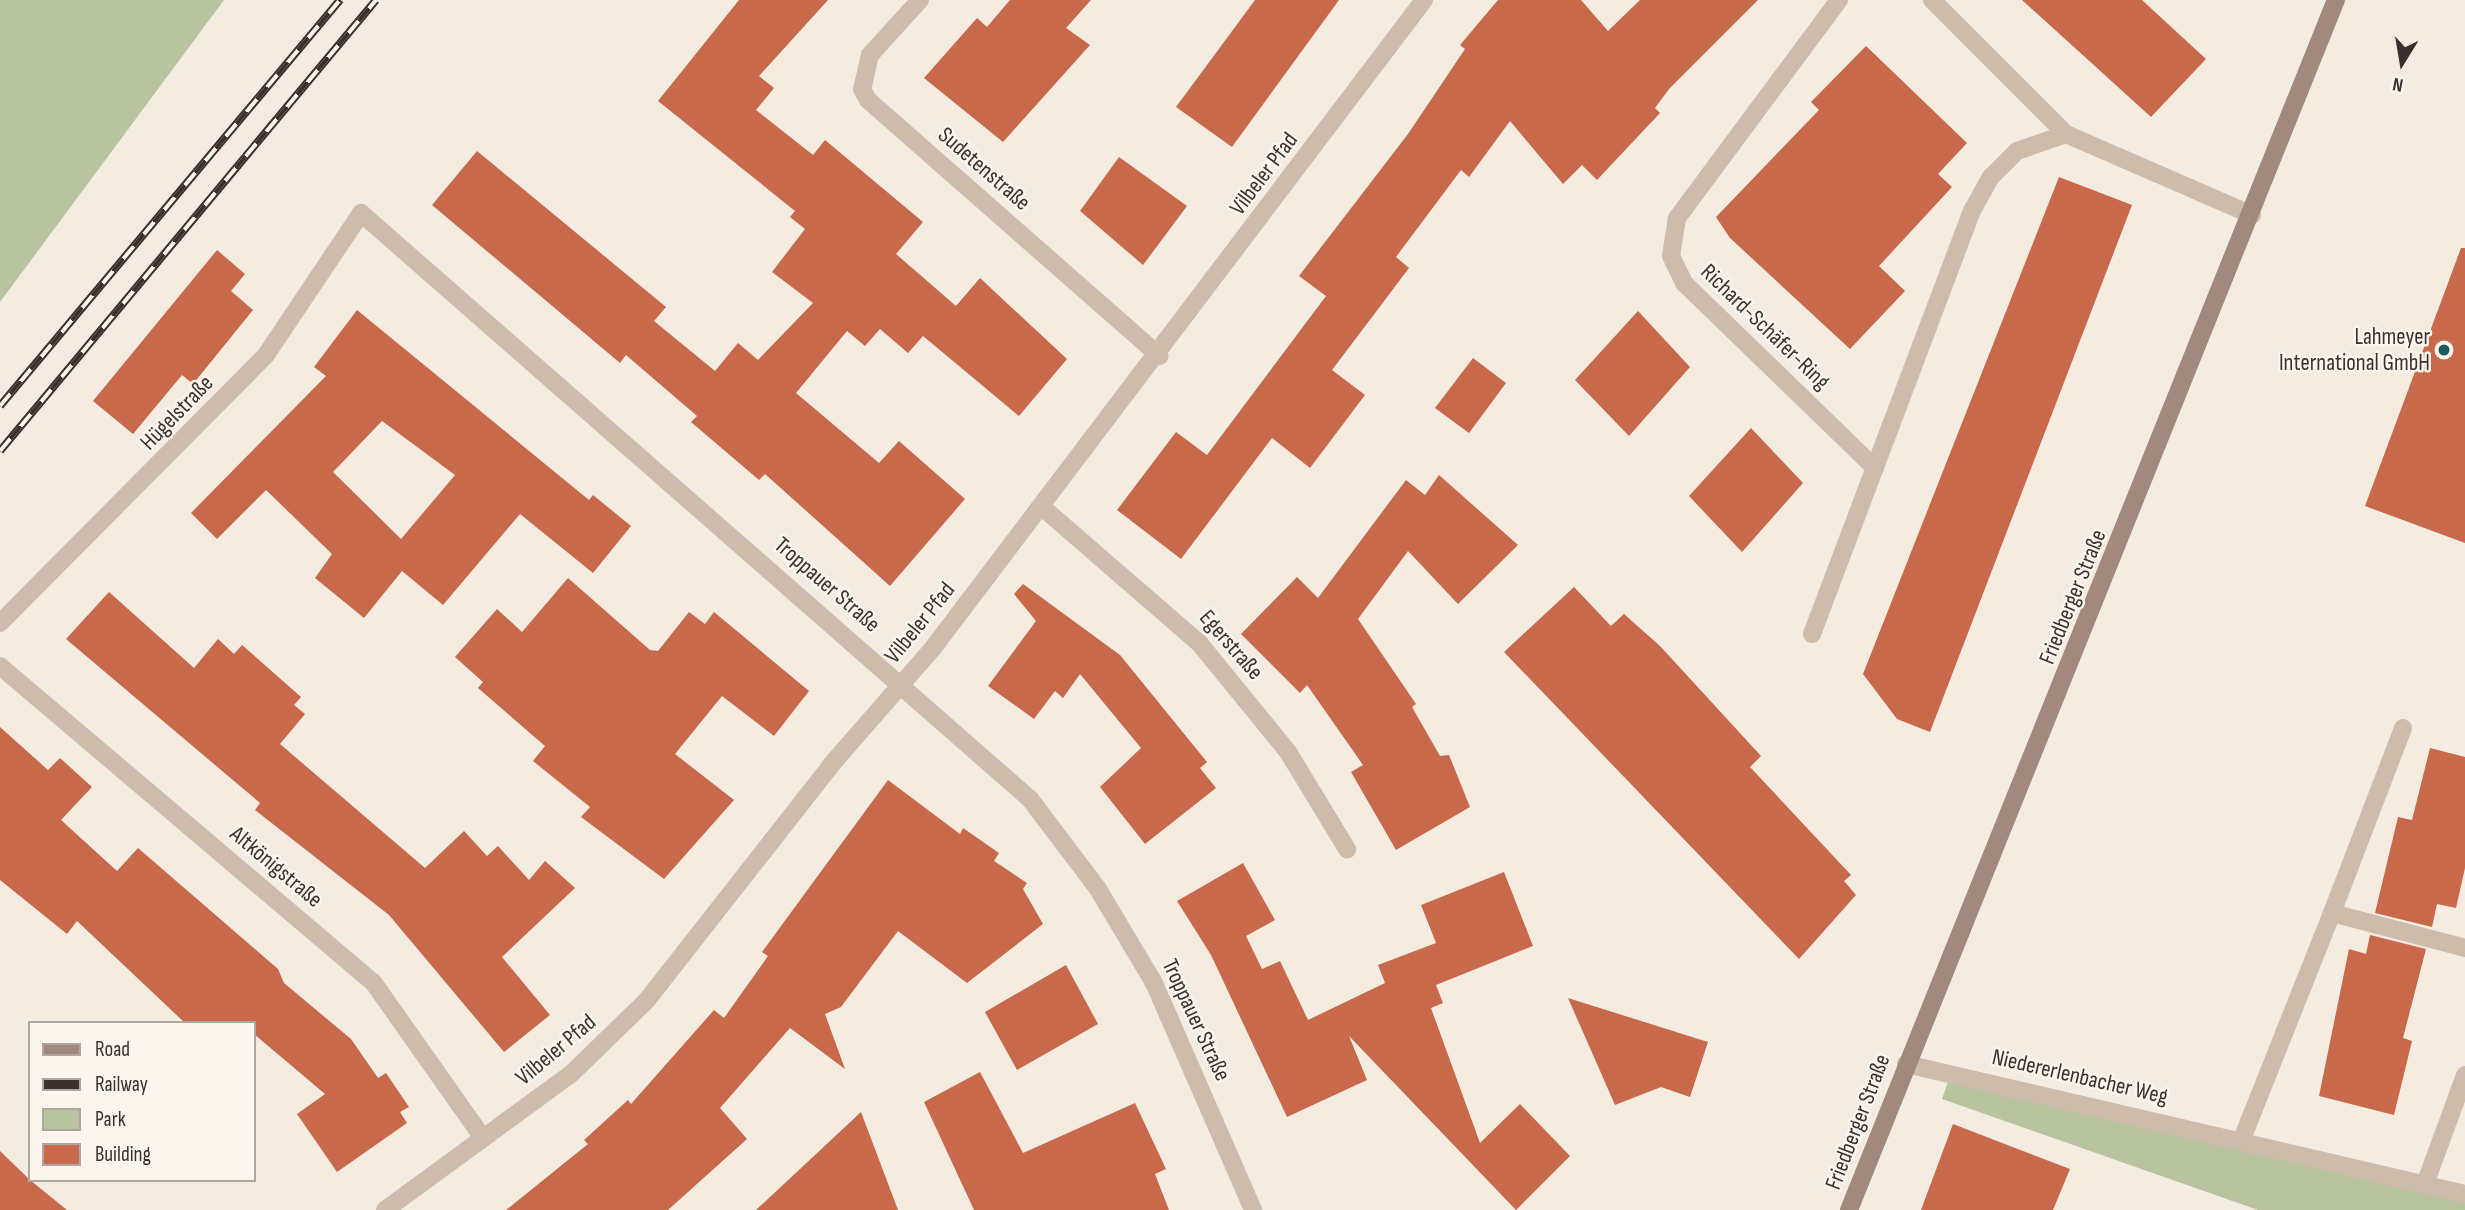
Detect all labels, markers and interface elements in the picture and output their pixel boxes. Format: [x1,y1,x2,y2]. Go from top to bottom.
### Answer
north arrow [2367,28,2437,98]
text: N [2391,72,2405,96]
street label: Sudetenstraße [932,121,1036,217]
street label: Vilbeler Pfad [1224,127,1304,221]
street label: Richard-Schäfer-Ring [1695,258,1835,396]
place label: Lahmeyer International GmbH [2279,323,2430,377]
marker: Lahmeyer International GmbH [2436,342,2452,358]
street label: Hügelstraße [135,370,219,456]
street label: Friedberger Straße [2033,526,2113,668]
street label: Troppauer Straße [768,532,886,638]
street label: Vilbeler Pfad [879,577,961,669]
street label: Egerstraße [1193,605,1269,685]
street label: Altkönigstraße [224,820,328,914]
street label: Troppauer Straße [1156,955,1236,1085]
street label: Vilbeler Pfad [510,1009,602,1091]
legend [28,1021,256,1182]
text: Road [95,1037,130,1062]
street label: Niedererlenbacher Weg [1989,1043,2171,1111]
street label: Friedberger Straße [1820,1050,1896,1194]
text: Railway [95,1072,148,1097]
text: Park [95,1107,126,1132]
text: Building [95,1142,151,1167]

